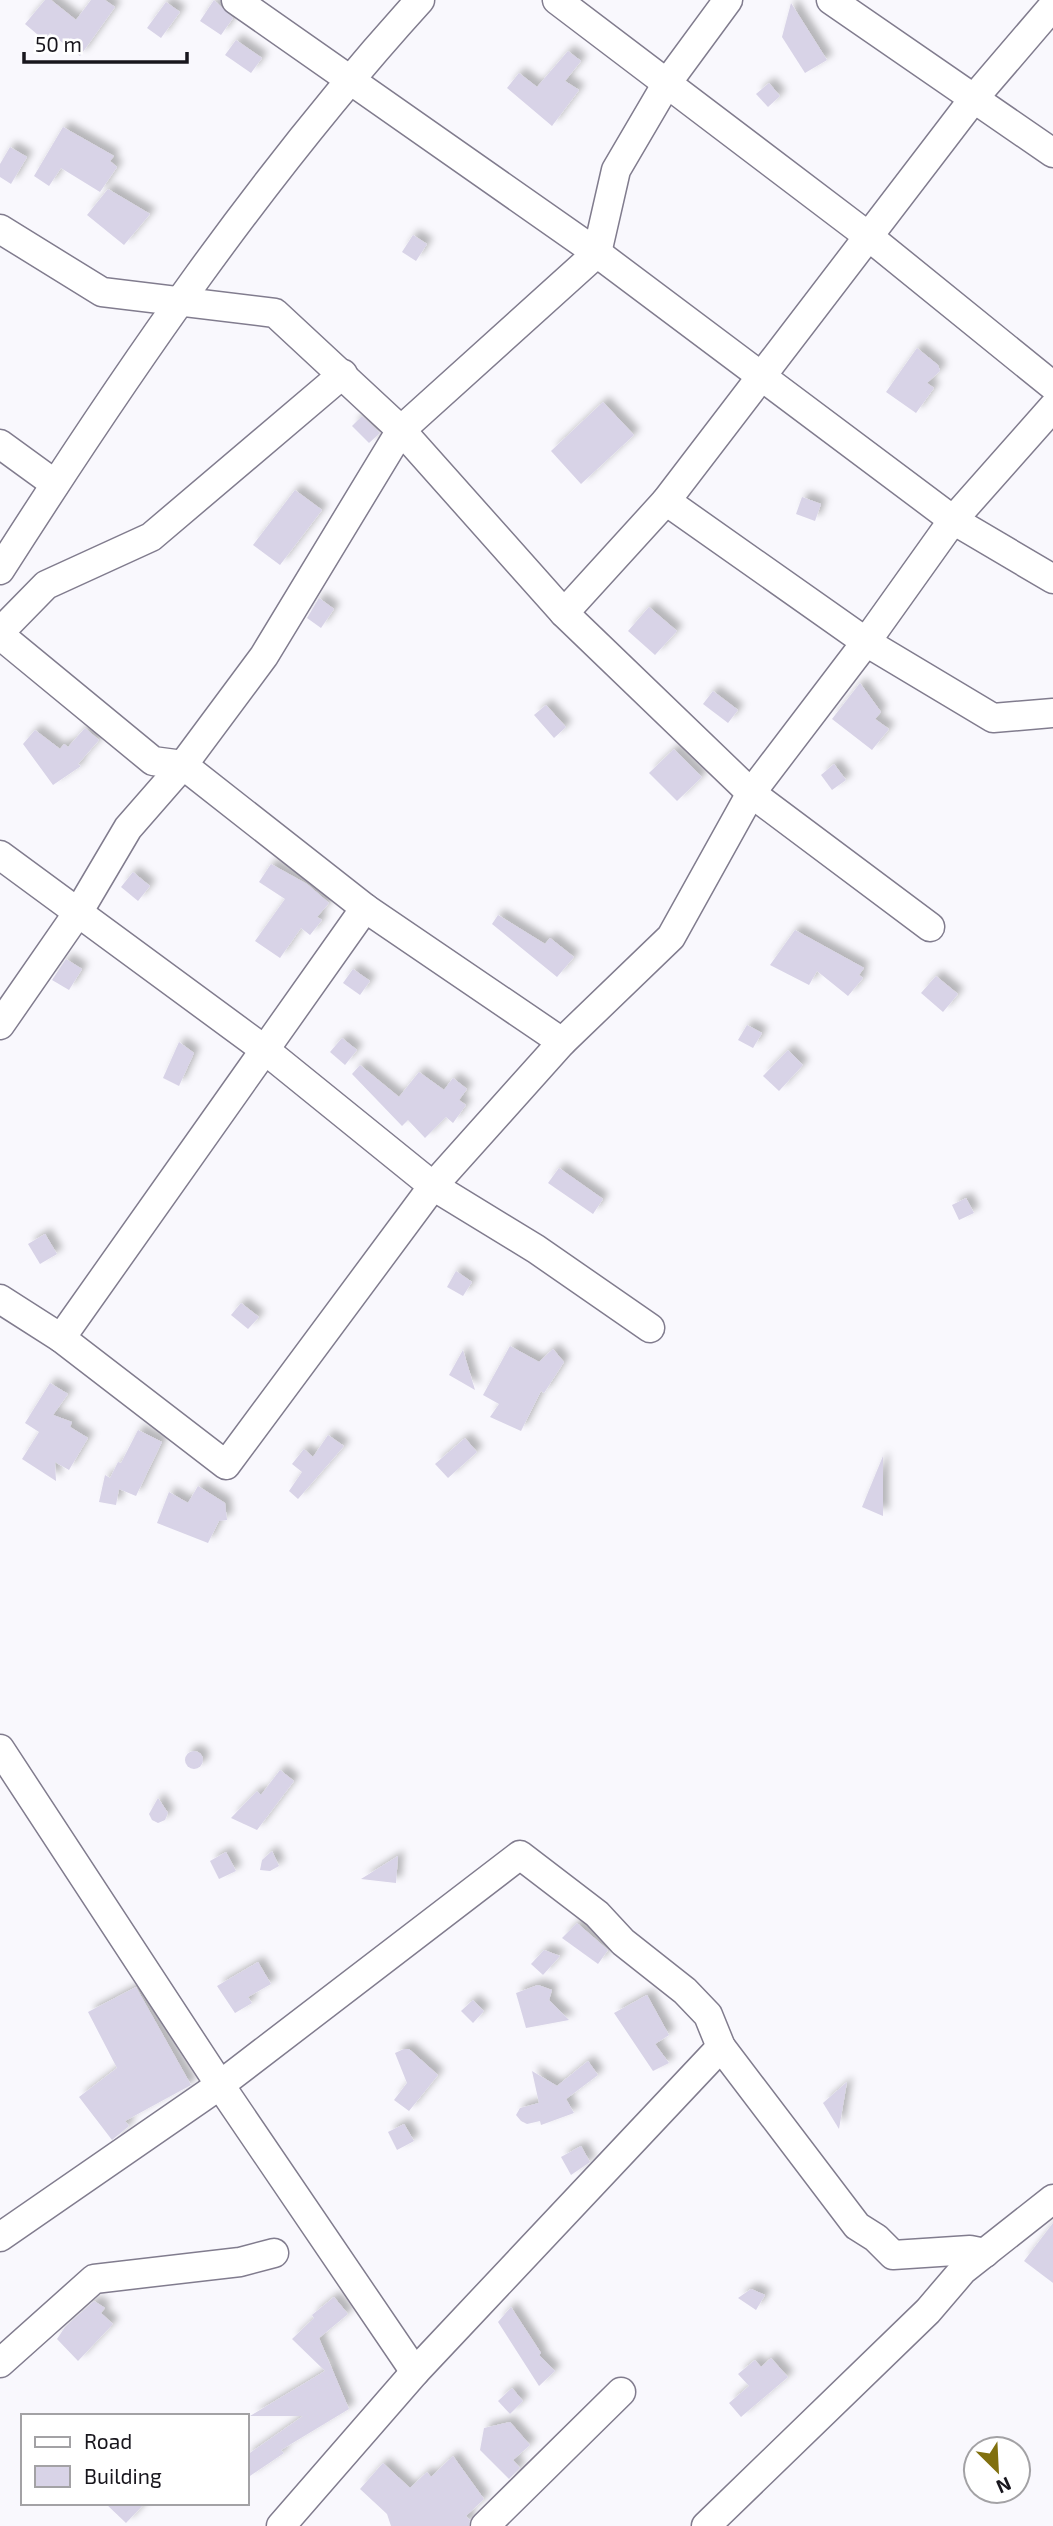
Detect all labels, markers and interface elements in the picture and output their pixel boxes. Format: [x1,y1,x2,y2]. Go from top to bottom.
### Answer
scale bar [24,21,187,65]
text: 50 m [35,31,82,56]
legend [21,2414,248,2505]
text: Road [84,2428,132,2453]
north arrow [962,2435,1032,2505]
text: Building [84,2463,162,2488]
text: N [993,2473,1015,2499]

